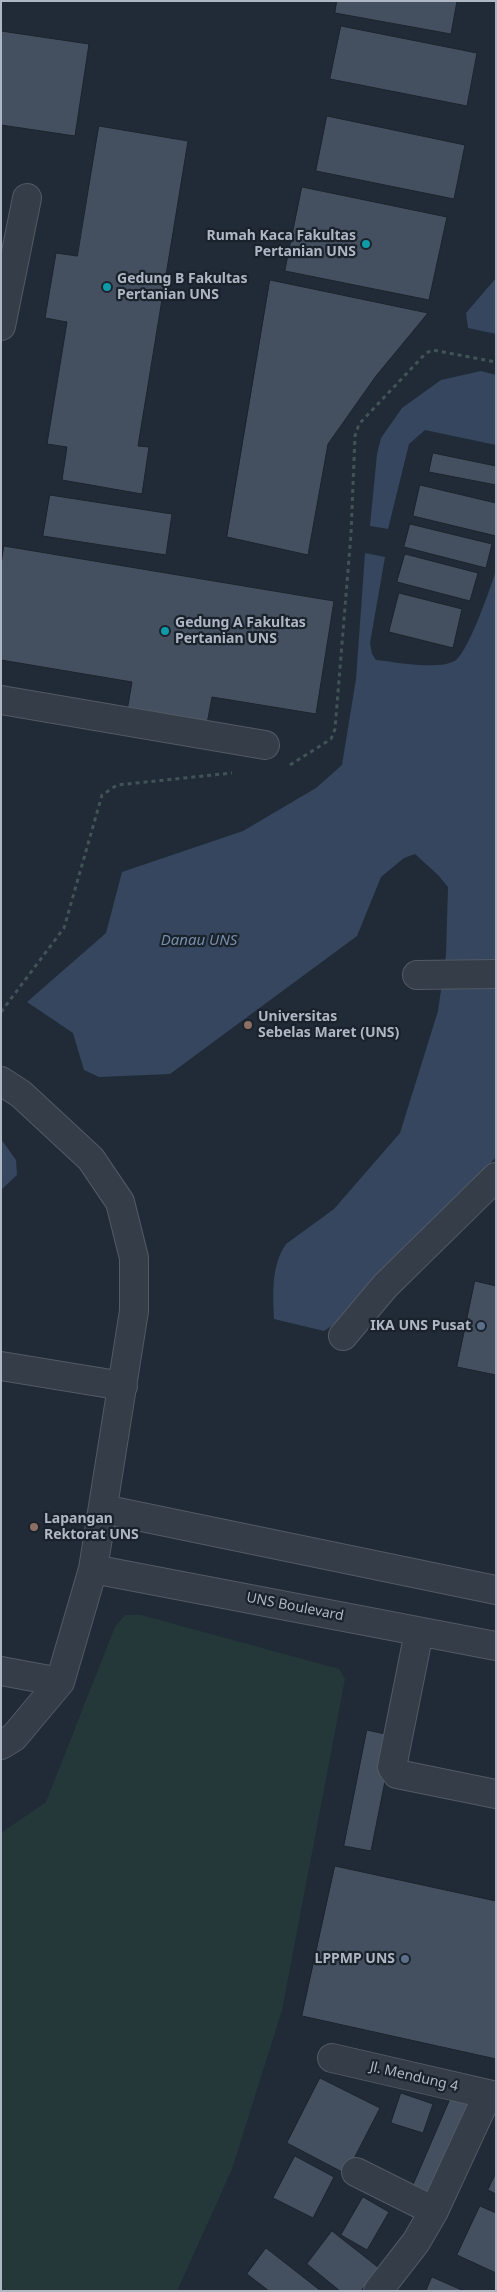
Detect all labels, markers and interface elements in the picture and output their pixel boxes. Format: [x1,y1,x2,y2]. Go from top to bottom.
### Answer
place label: Rumah Kaca Fakultas Pertanian UNS [206,228,356,260]
marker: Rumah Kaca Fakultas Pertanian UNS [360,238,372,250]
place label: Gedung B Fakultas Pertanian UNS [117,271,247,304]
marker: Gedung B Fakultas Pertanian UNS [101,281,113,293]
place label: Gedung A Fakultas Pertanian UNS [175,615,306,648]
marker: Gedung A Fakultas Pertanian UNS [159,625,171,637]
water label: Danau UNS [161,932,237,950]
place label: Universitas Sebelas Maret (UNS) [258,1009,399,1042]
marker: Universitas Sebelas Maret (UNS) [242,1019,254,1031]
place label: IKA UNS Pusat [370,1318,471,1334]
marker: IKA UNS Pusat [475,1320,487,1332]
place label: Lapangan Rektorat UNS [44,1511,139,1544]
marker: Lapangan Rektorat UNS [28,1521,40,1533]
street label: UNS Boulevard [245,1589,345,1625]
place label: LPPMP UNS [315,1951,395,1967]
marker: LPPMP UNS [399,1953,411,1965]
street label: Jl. Mendung 4 [368,2059,460,2095]

